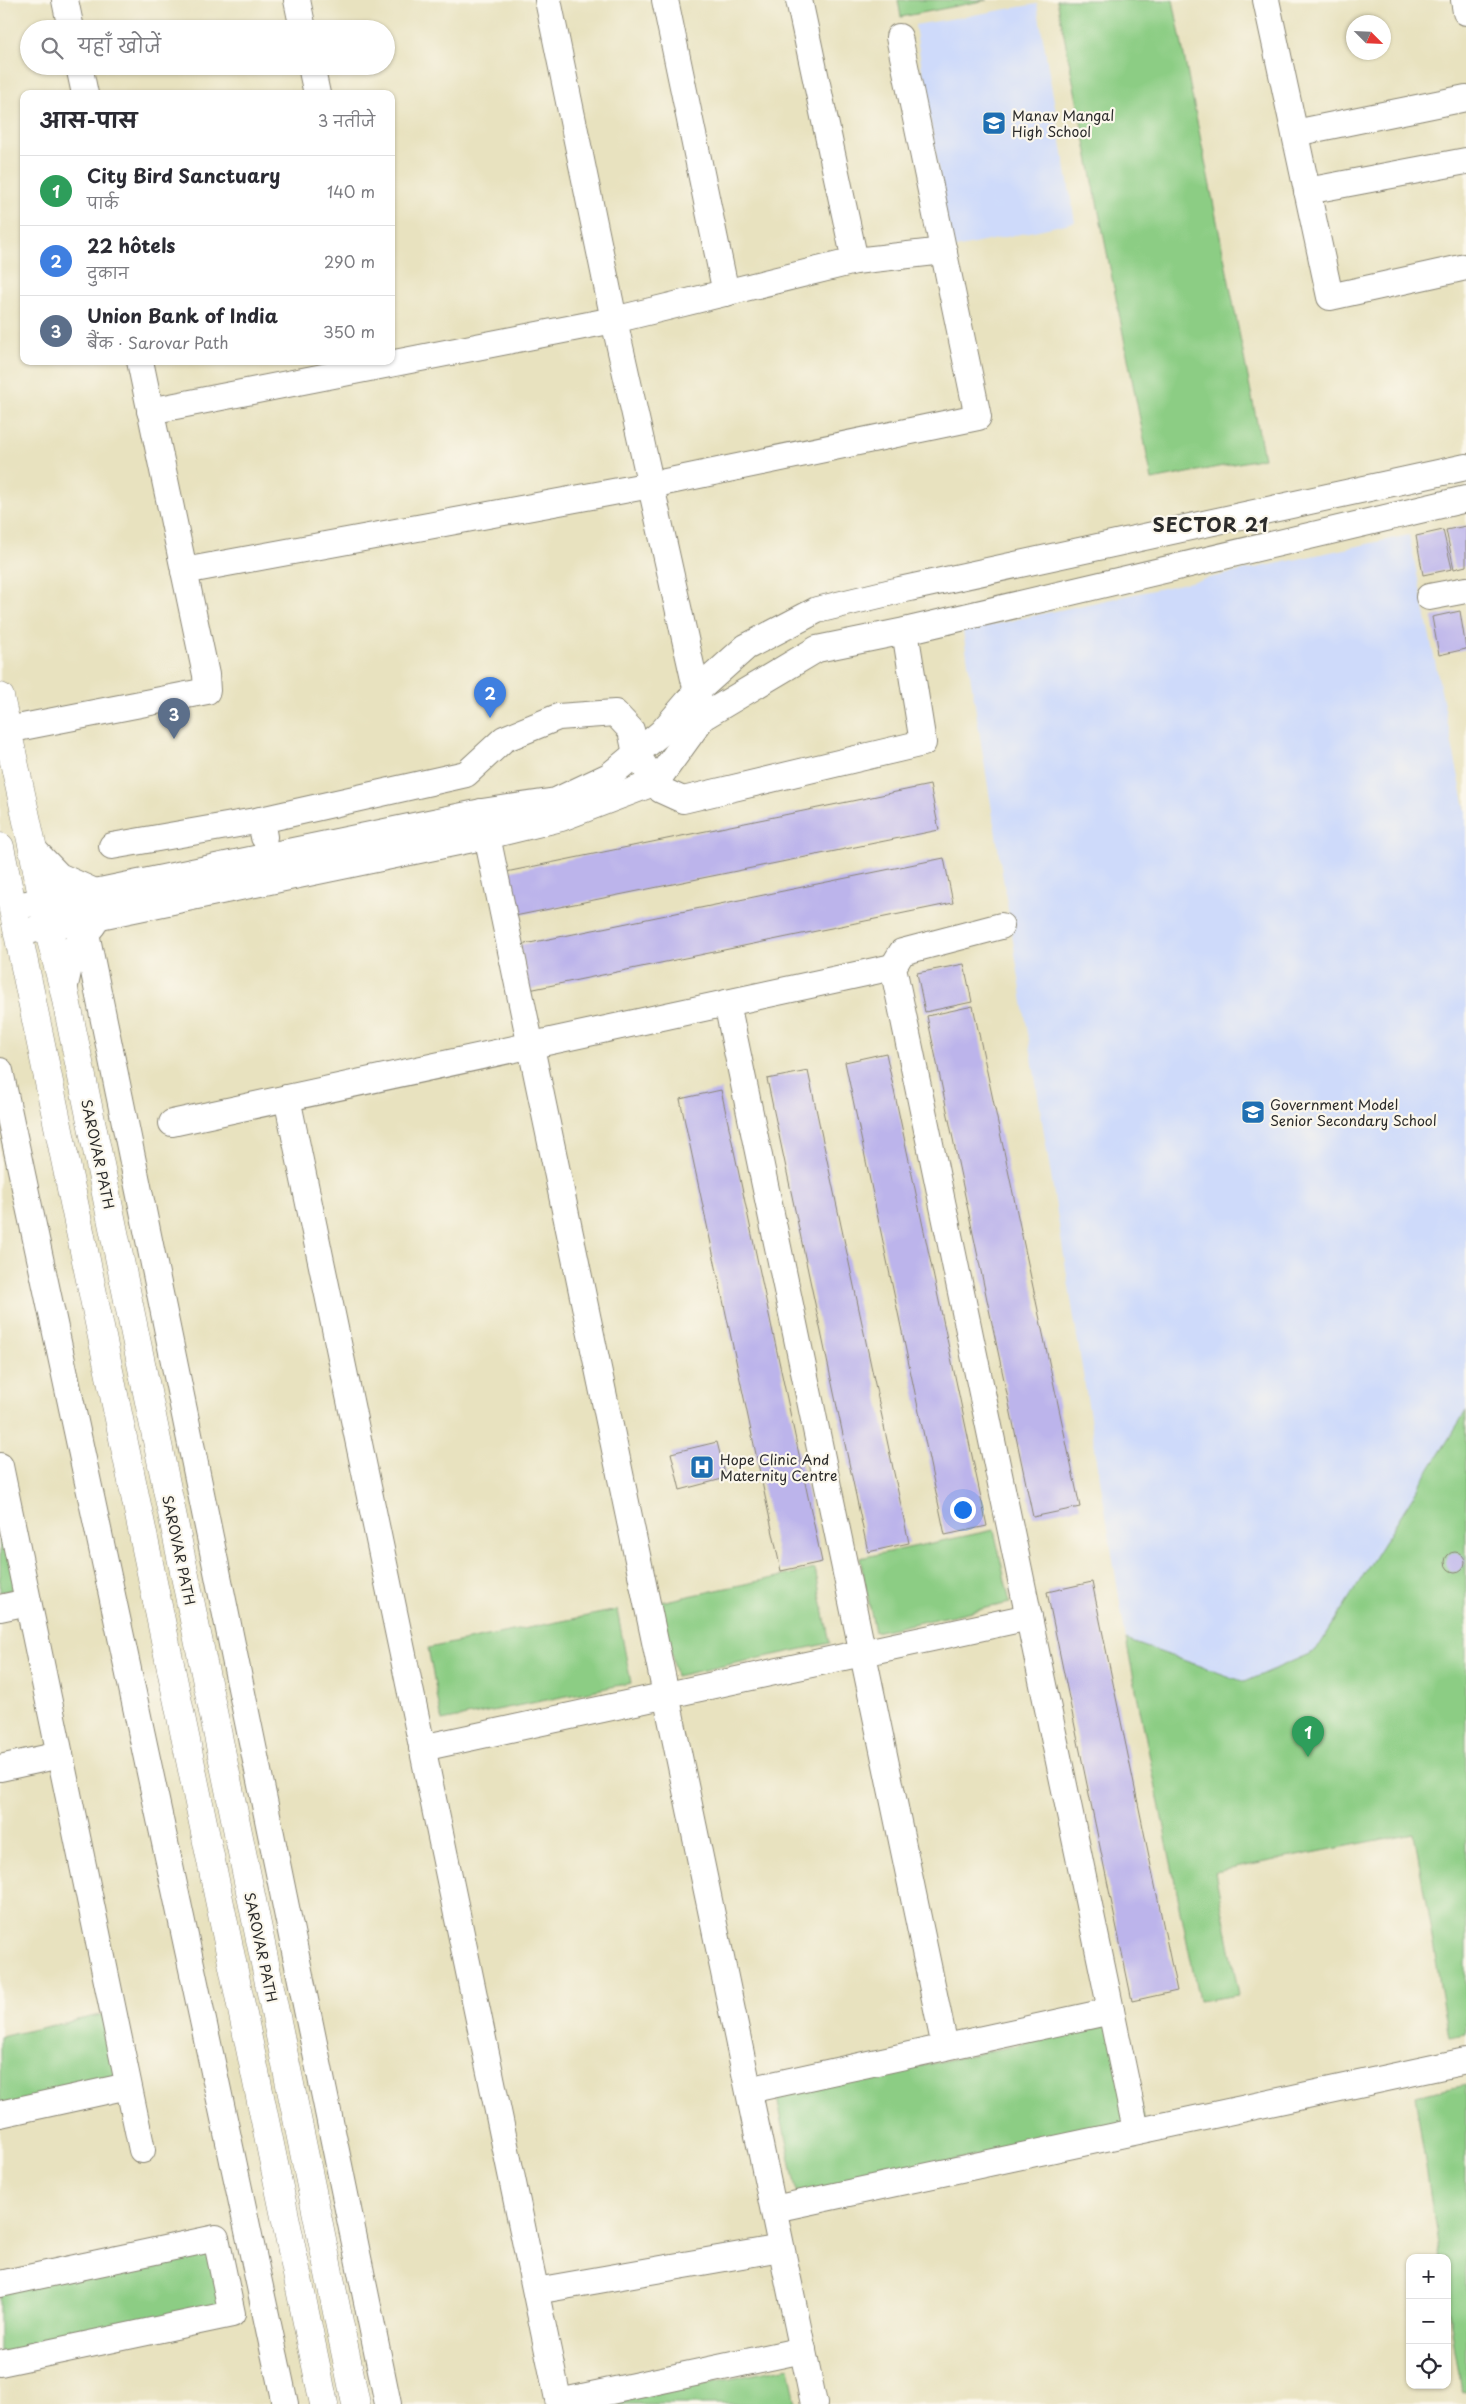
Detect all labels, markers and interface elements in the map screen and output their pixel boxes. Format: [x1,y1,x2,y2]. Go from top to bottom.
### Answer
north arrow [1346,15,1391,60]
search box [20,20,395,75]
text: यहाँ खोजें [78,31,161,59]
icon: search [38,34,66,62]
text: आस-पास [40,103,137,135]
place label: Manav Mangal High School [1012,105,1114,142]
text: 3 नतीजे [318,108,375,132]
school or university icon: Manav Mangal High School [981,110,1007,136]
text: City Bird Sanctuary [87,161,280,189]
text: 1 [52,179,60,203]
text: 140 m [327,179,375,203]
text: पार्क [87,190,118,214]
text: 22 hôtels [87,231,175,259]
text: 2 [50,249,62,273]
text: 290 m [324,249,375,273]
text: दुकान [87,260,129,284]
text: Union Bank of India [87,301,278,329]
text: 3 [51,319,61,343]
text: 350 m [323,319,375,343]
text: बैंक · Sarovar Path [87,330,229,354]
district label: SECTOR 21 [1153,510,1269,538]
pin: 2 [474,677,506,718]
pin: 3 [158,698,190,739]
place label: Government Model Senior Secondary School [1270,1094,1437,1131]
street label: SAROVAR PATH [76,1097,120,1211]
school or university icon: Government Model Senior Secondary School [1240,1099,1266,1125]
place label: Hope Clinic And Maternity Centre [720,1449,837,1486]
hospital icon: Hope Clinic And Maternity Centre [689,1454,715,1480]
street label: SAROVAR PATH [157,1493,201,1607]
your location [950,1497,976,1523]
pin: 1 [1292,1716,1324,1757]
street label: SAROVAR PATH [239,1890,283,2004]
map controls [1406,2254,1451,2389]
button: + [1406,2254,1451,2299]
button: − [1406,2299,1451,2344]
button: locate [1406,2344,1451,2389]

